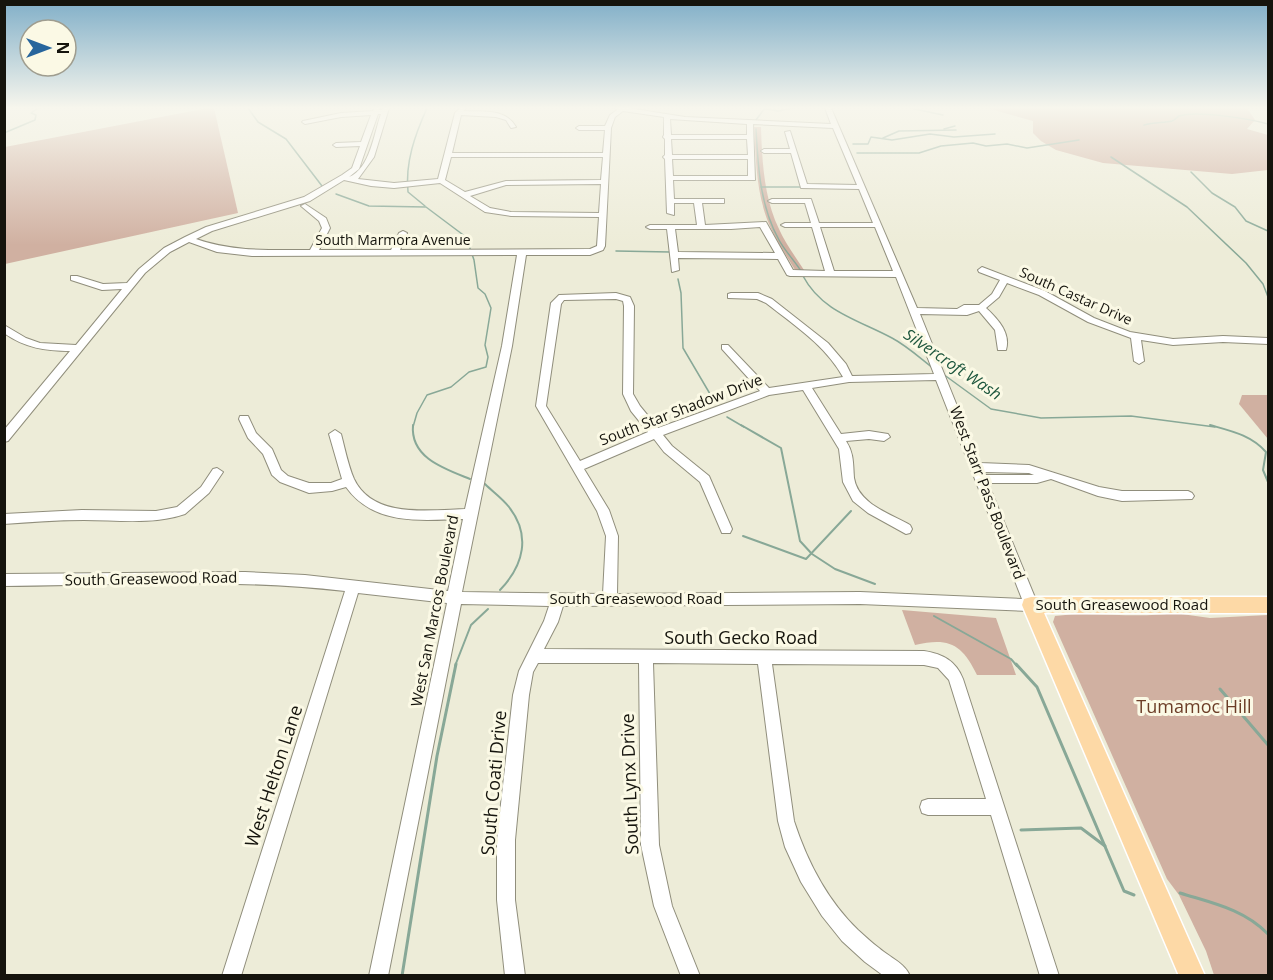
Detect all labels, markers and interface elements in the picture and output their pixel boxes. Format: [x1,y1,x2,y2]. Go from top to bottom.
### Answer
north arrow [18,18,78,78]
text: N [52,41,74,55]
street label: South Marmora Avenue [315,230,471,249]
street label: South Castar Drive [1017,262,1136,329]
water label: Silvercroft Wash [900,323,1006,405]
street label: South Star Shadow Drive [596,369,765,449]
street label: West Starr Pass Boulevard [946,403,1030,582]
street label: West San Marcos Boulevard [406,513,462,708]
street label: South Greasewood Road [64,566,238,590]
street label: South Greasewood Road [550,588,722,608]
street label: South Greasewood Road [1036,594,1208,614]
street label: South Gecko Road [664,625,818,649]
park label: Tumamoc Hill [1136,694,1252,718]
street label: West Helton Lane [239,702,307,850]
street label: South Coati Drive [475,709,511,857]
street label: South Lynx Drive [615,713,643,855]

